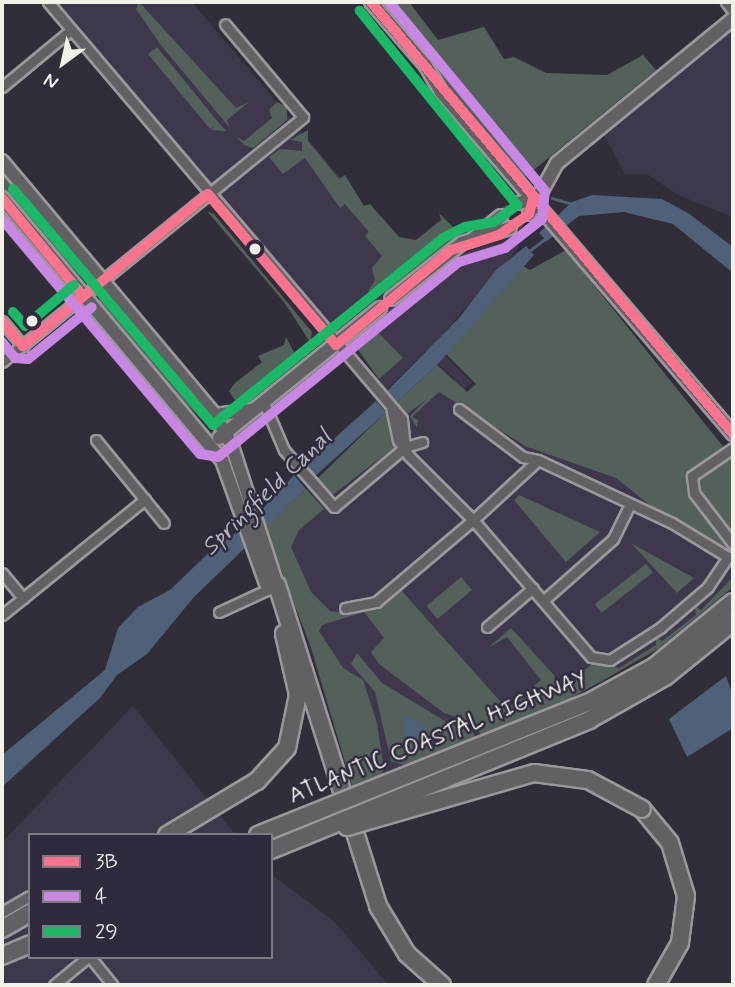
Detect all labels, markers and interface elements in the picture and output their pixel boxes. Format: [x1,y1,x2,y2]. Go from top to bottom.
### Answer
north arrow [28,28,98,98]
text: N [39,67,63,95]
unlabelled marker [248,242,262,256]
unlabelled marker [25,314,39,328]
water label: Springfield Canal [196,423,338,563]
street label: ATLANTIC COASTAL HIGHWAY [284,665,592,811]
legend [28,833,273,959]
text: 3B [95,848,118,876]
text: 4 [95,883,107,911]
text: 29 [95,918,118,946]

